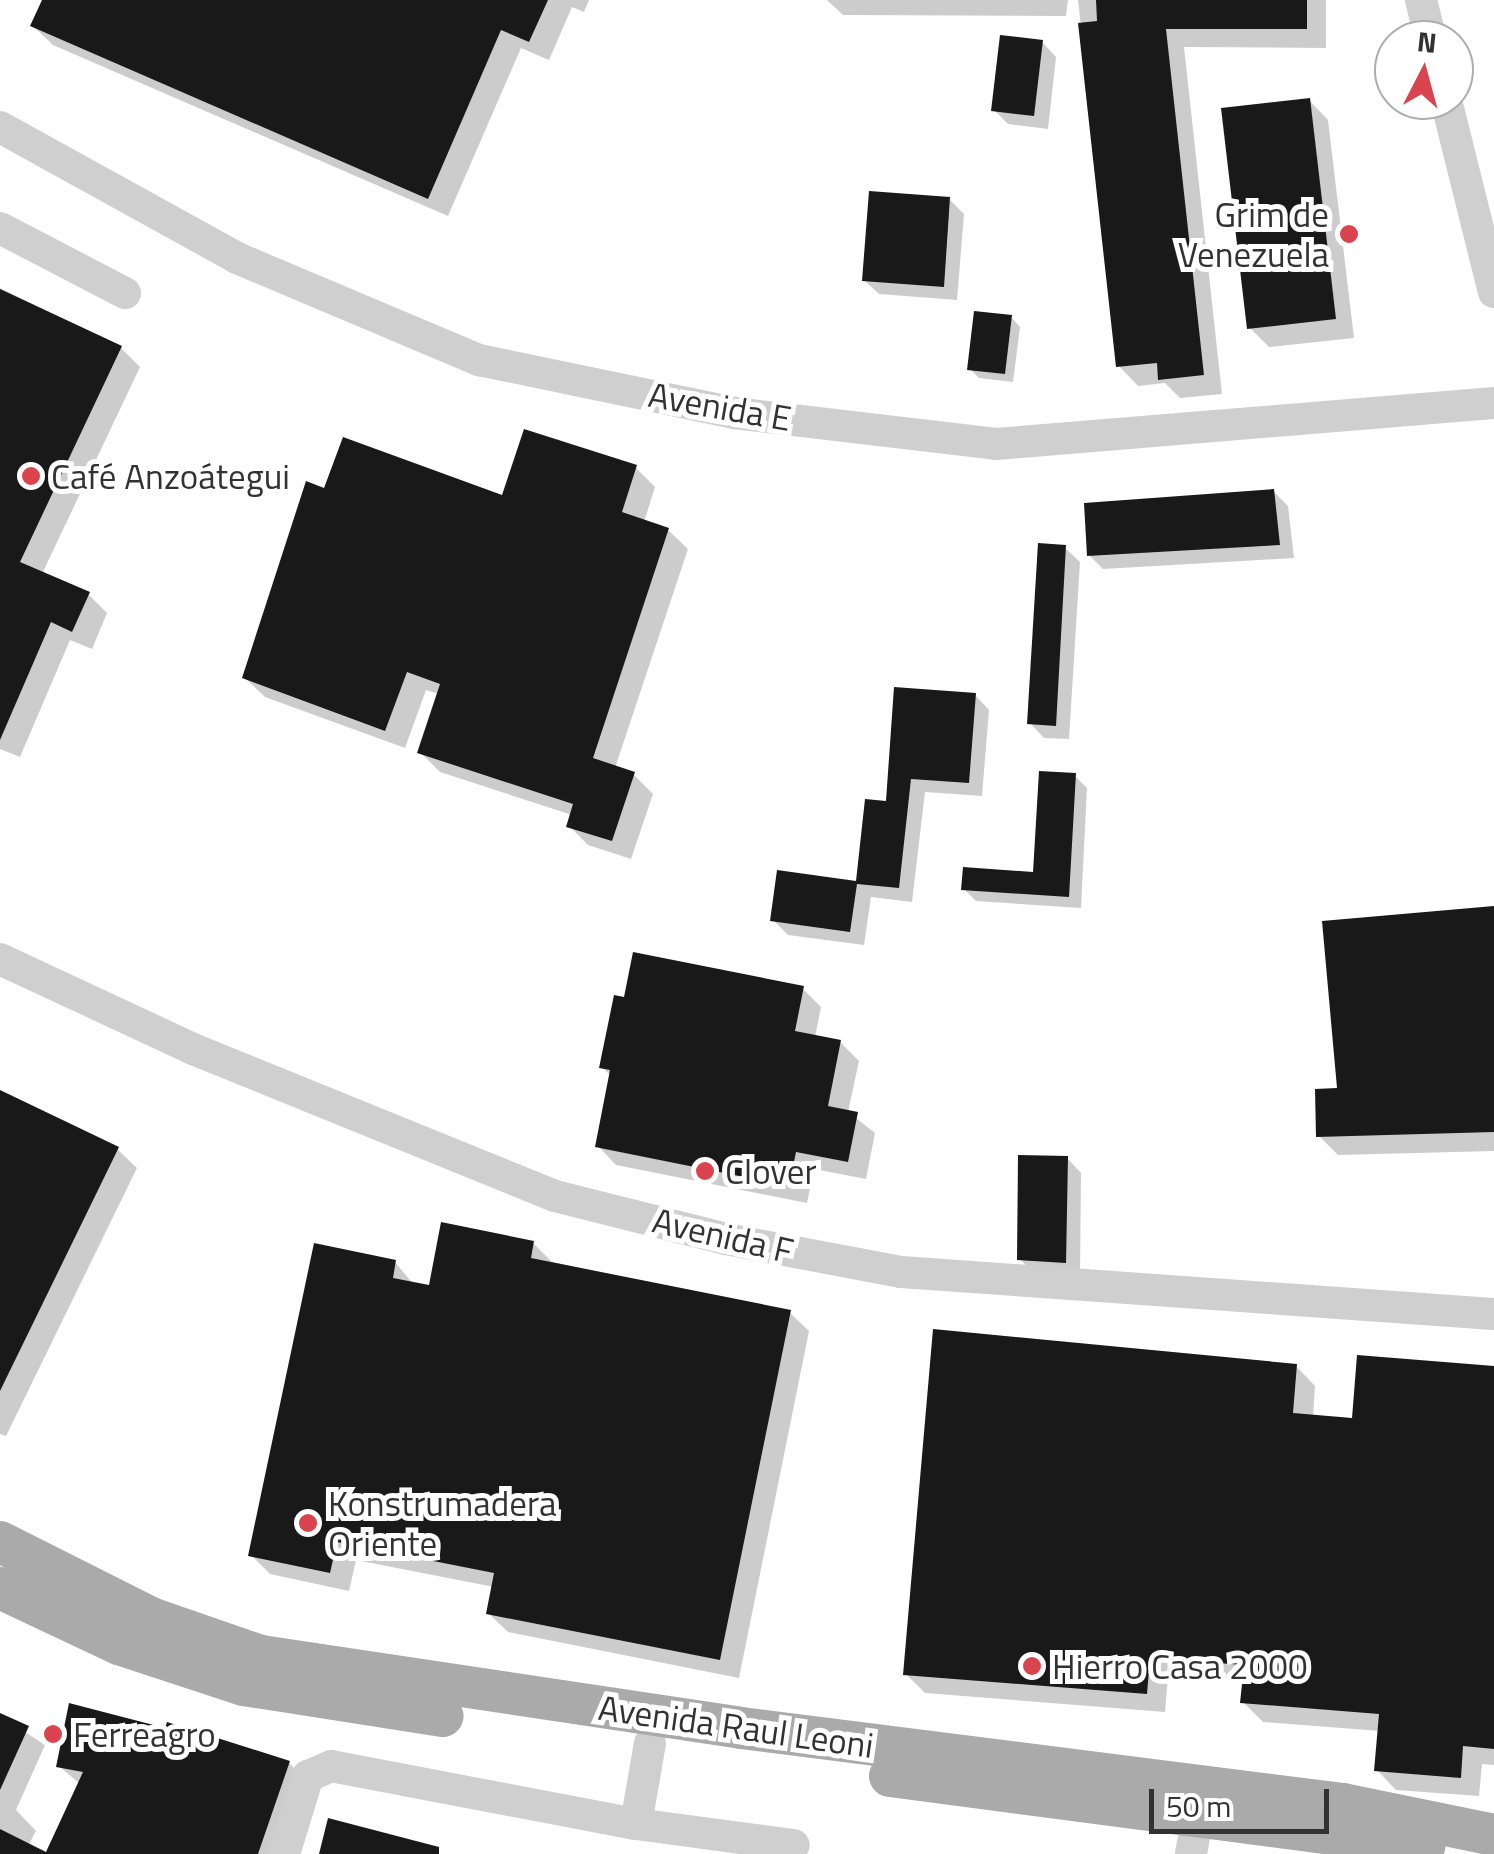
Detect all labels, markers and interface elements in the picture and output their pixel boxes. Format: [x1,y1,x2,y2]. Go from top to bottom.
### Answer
text: N [1415,19,1439,64]
north arrow [1374,20,1474,120]
place label: Grim de Venezuela [1178,193,1329,275]
marker: Grim de Venezuela [1338,223,1360,245]
street label: Avenida E [645,373,795,439]
place label: Café Anzoátegui [51,455,290,497]
marker: Café Anzoátegui [20,465,42,487]
place label: Clover [725,1150,817,1192]
marker: Clover [694,1160,716,1182]
street label: Avenida F [649,1198,797,1272]
place label: Konstrumadera Oriente [328,1482,557,1564]
marker: Konstrumadera Oriente [297,1512,319,1534]
place label: Hierro Casa 2000 [1052,1645,1307,1687]
marker: Hierro Casa 2000 [1021,1655,1043,1677]
street label: Avenida Raul Leoni [596,1686,876,1766]
place label: Ferreagro [73,1713,216,1755]
marker: Ferreagro [42,1723,64,1745]
scale bar [1154,1769,1334,1831]
text: 50 m [1166,1783,1231,1829]

